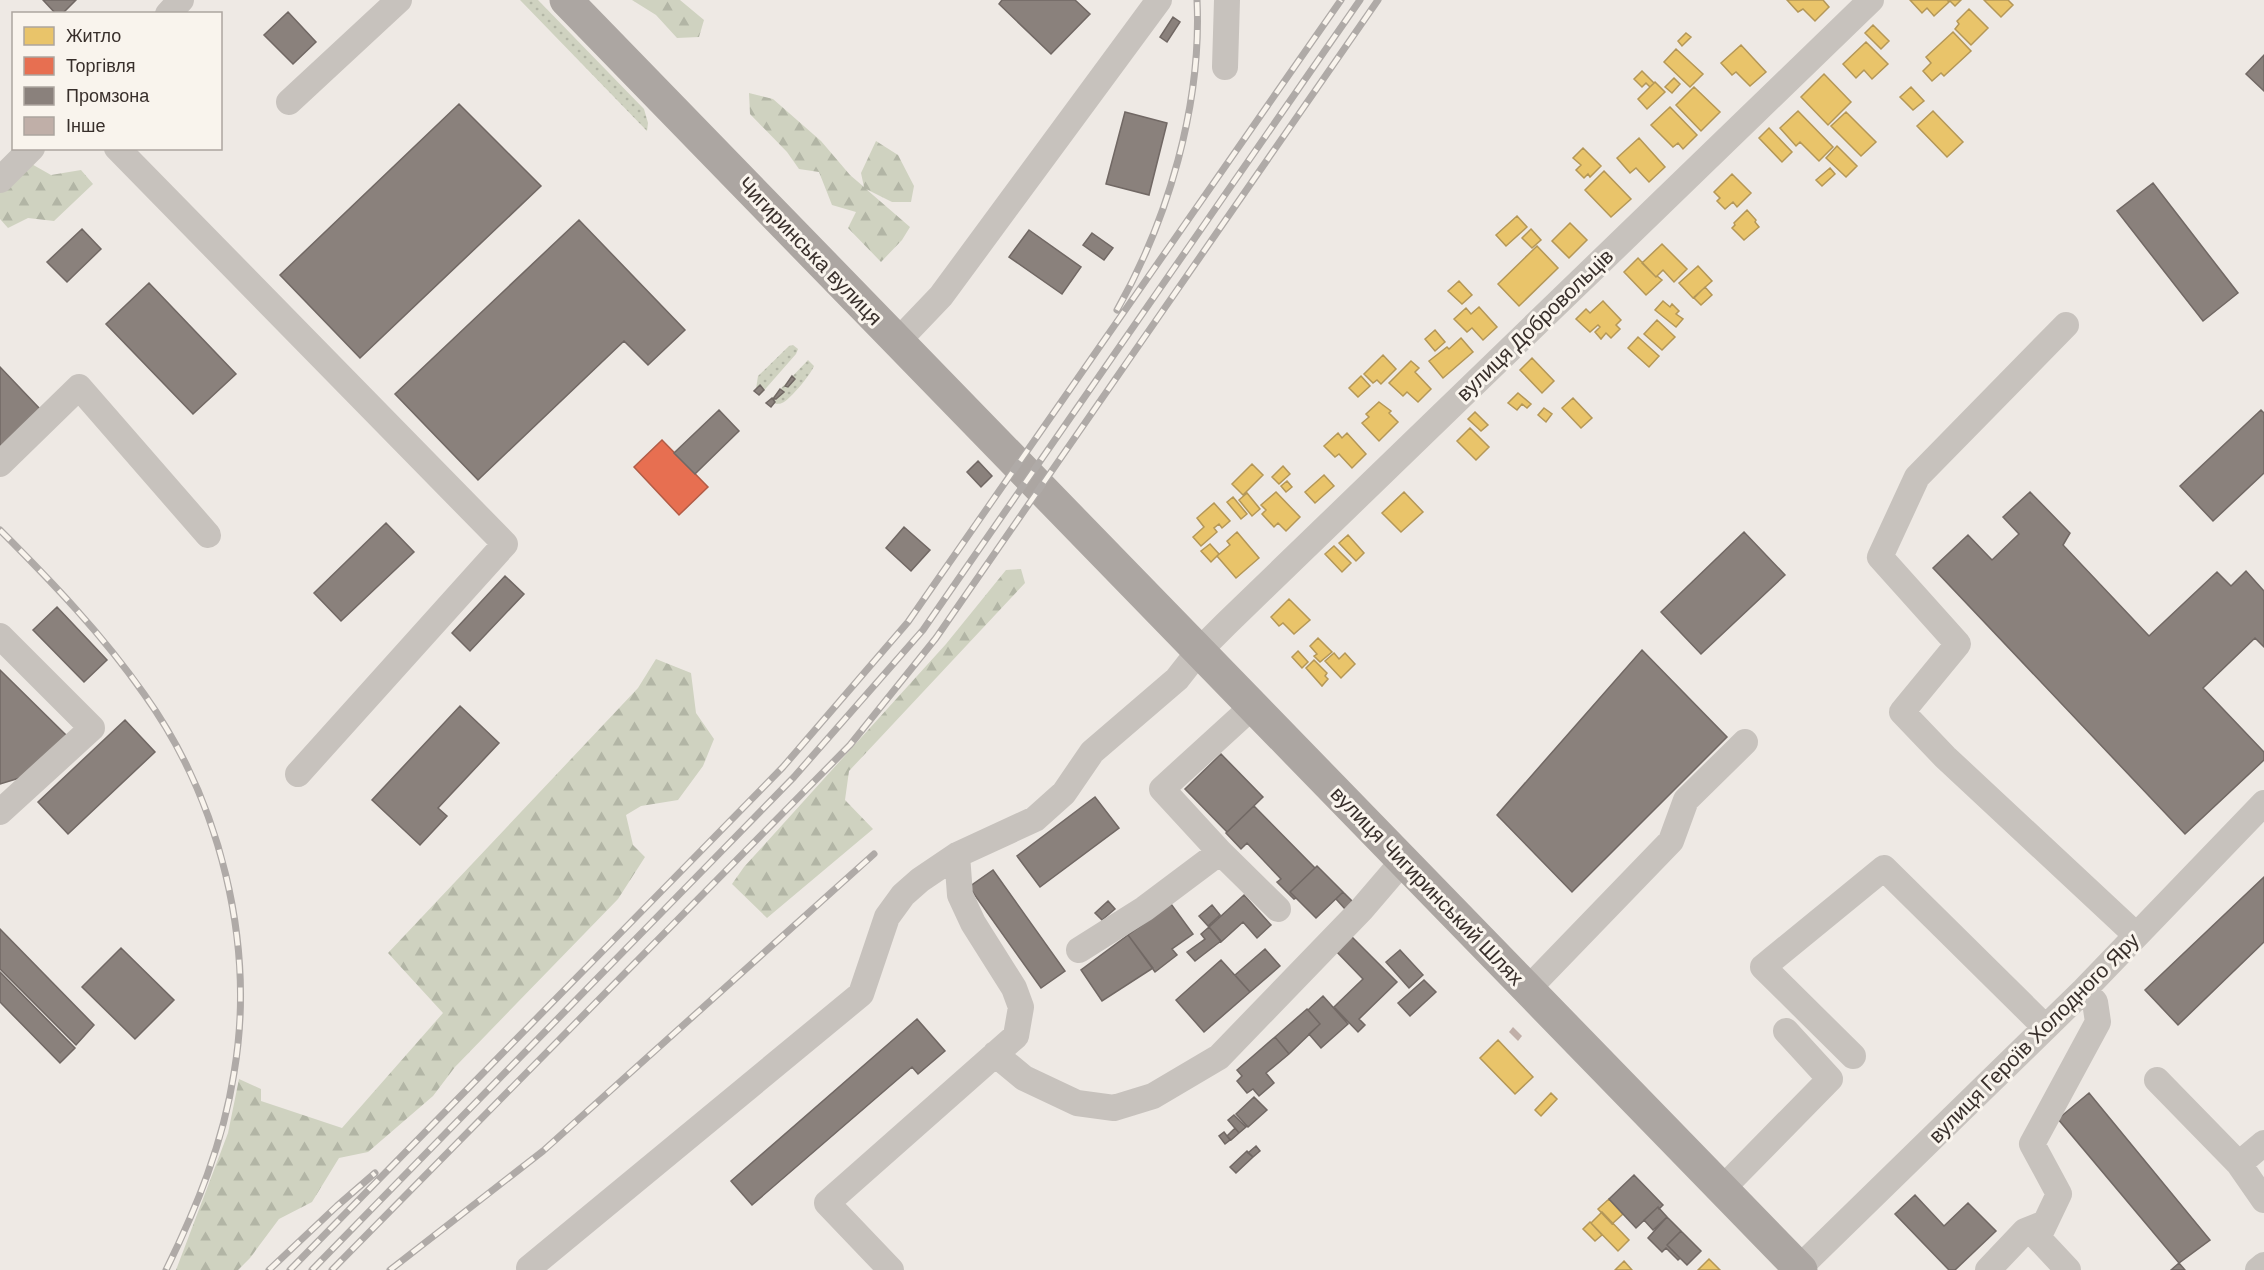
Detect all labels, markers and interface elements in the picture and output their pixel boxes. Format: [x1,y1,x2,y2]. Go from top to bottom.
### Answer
legend [12,12,222,150]
text: Житло [66,24,121,48]
text: Торгівля [66,54,136,78]
text: Промзона [66,84,150,108]
text: Інше [66,114,105,138]
street label: Чигиринська вулиця [732,171,888,331]
street label: вулиця Добровольців [1450,243,1620,407]
street label: вулиця Чигиринський Шлях [1324,780,1530,992]
street label: вулиця Героїв Холодного Яру [1923,926,2146,1149]

